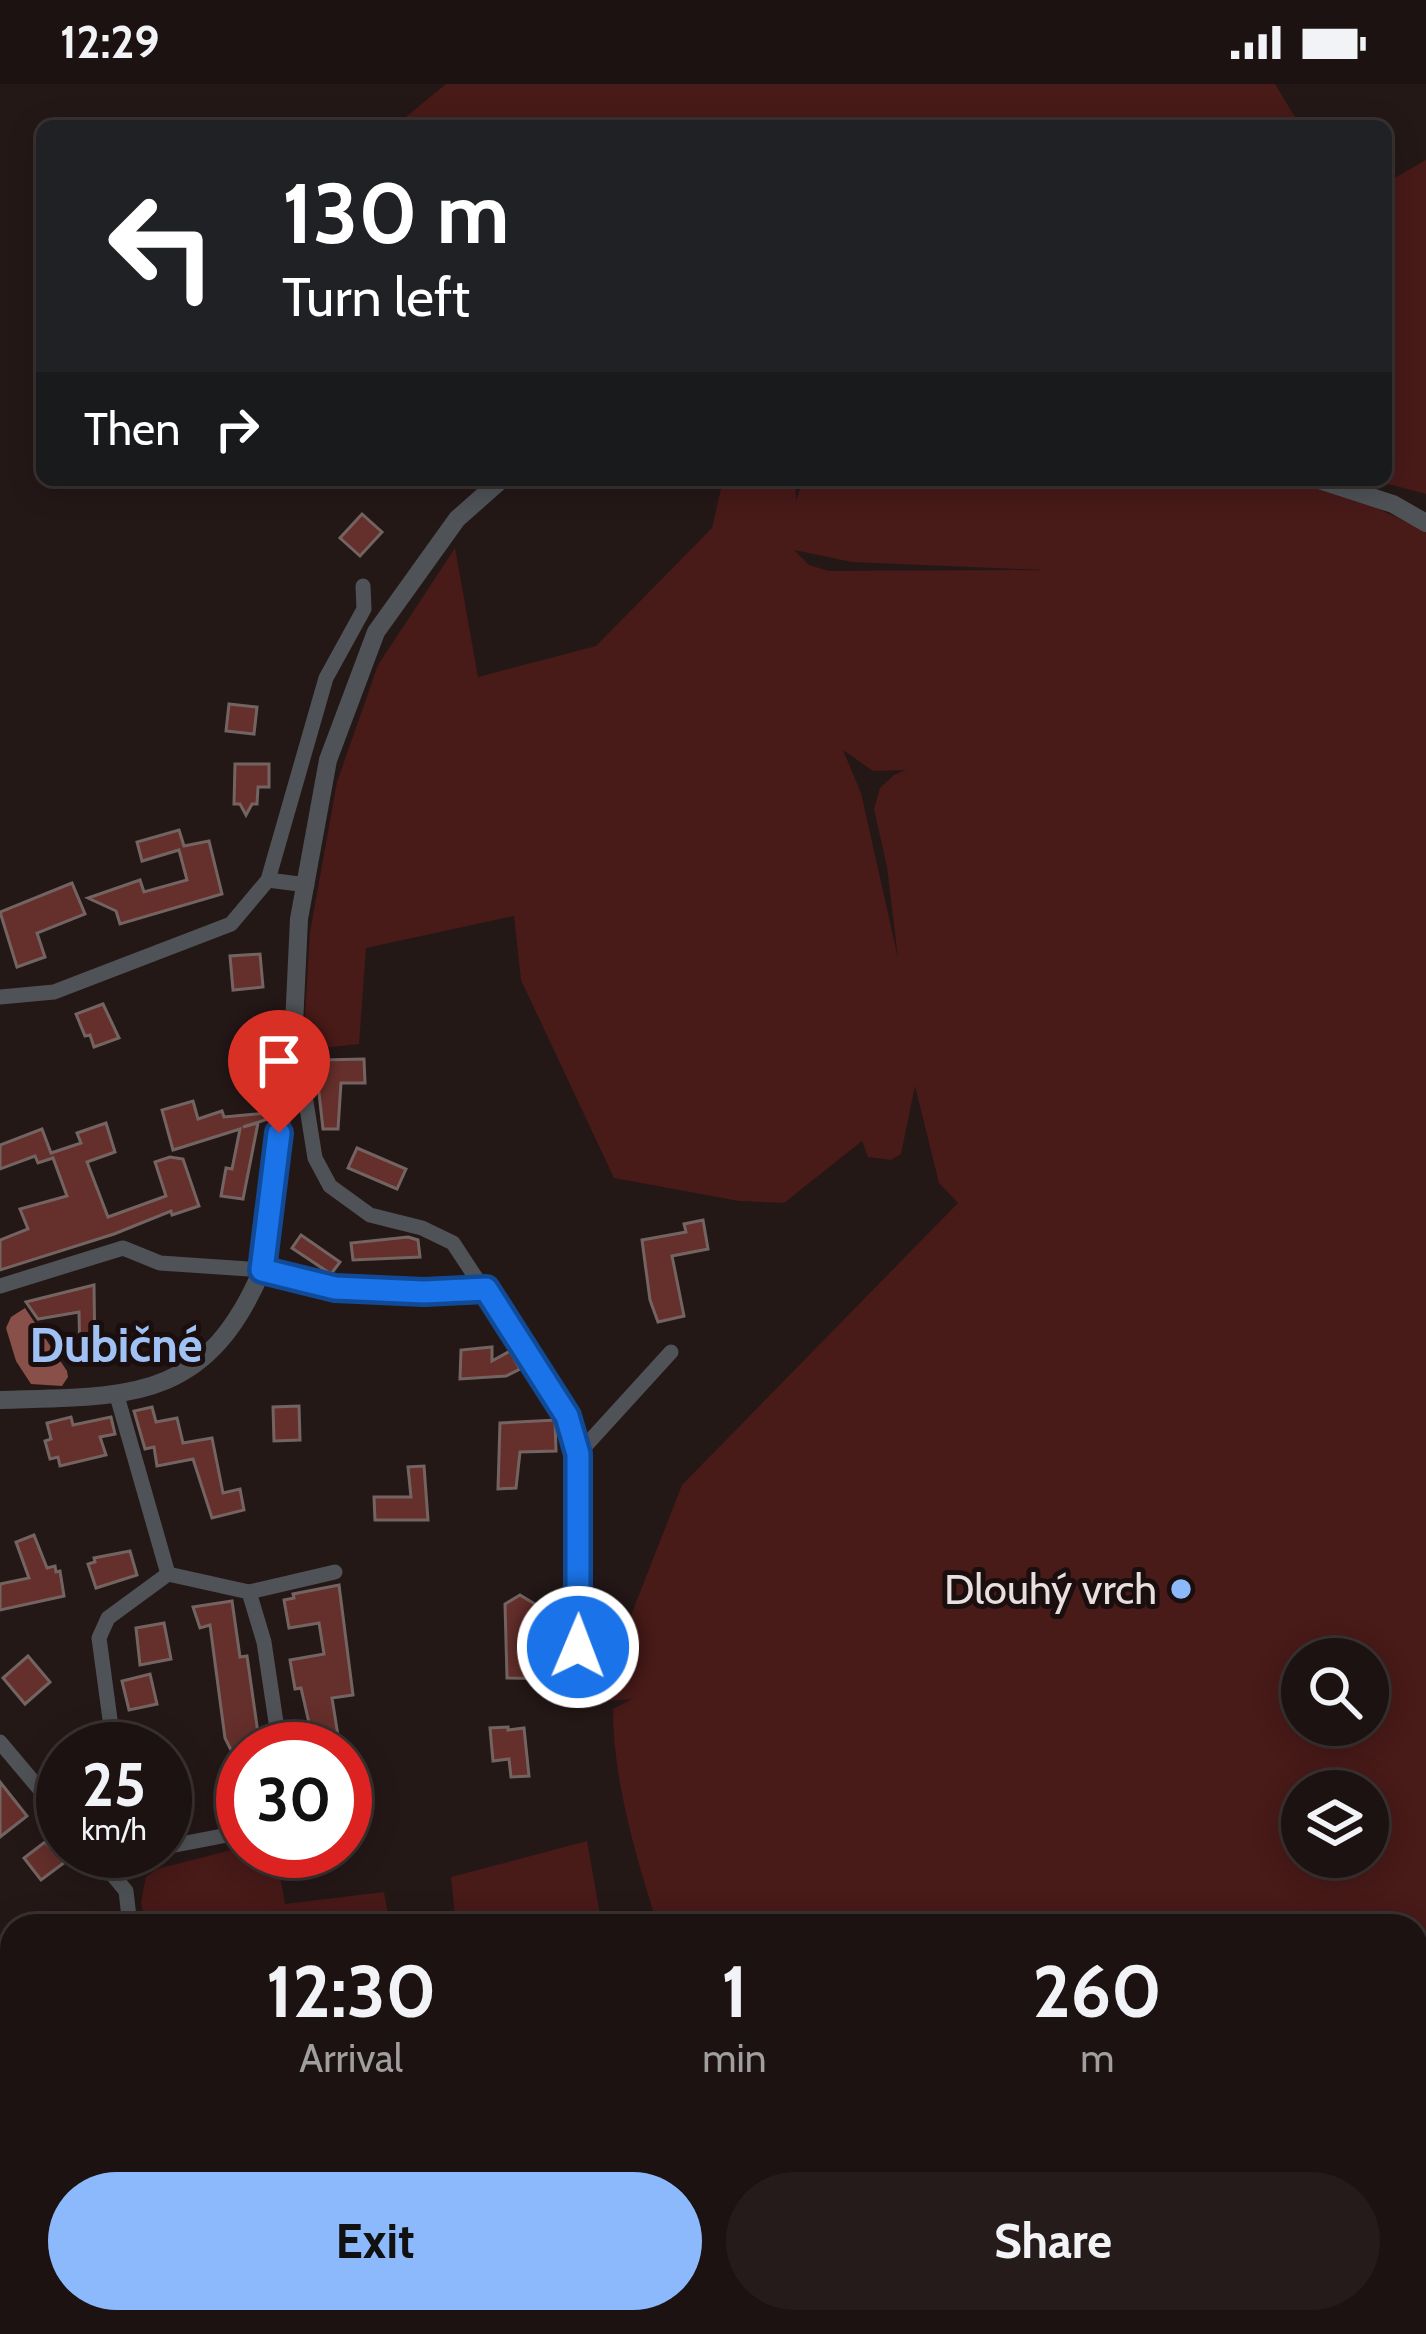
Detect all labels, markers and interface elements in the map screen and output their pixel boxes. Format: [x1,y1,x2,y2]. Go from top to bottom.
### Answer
text: 12:29 [60,15,160,69]
text: 130 m [282,162,509,264]
icon: left [84,168,240,324]
text: Turn left [282,264,470,330]
icon: right [204,396,270,462]
text: Then [84,402,180,456]
pin [228,1010,330,1133]
icon: arrive [246,1028,312,1094]
district label: Dubičné [30,1316,202,1374]
place label: Dlouhý vrch [944,1563,1157,1615]
marker: Dlouhý vrch [1168,1576,1194,1602]
position arrow [515,1584,641,1710]
map controls [1281,1638,1389,1878]
button: search [1281,1638,1389,1746]
speed limit sign: 30 [216,1722,372,1878]
text: 25 [82,1748,146,1821]
button: layers [1281,1770,1389,1878]
text: km/h [81,1811,147,1848]
text: 12:30 [266,1948,436,2035]
text: 1 [721,1948,748,2035]
text: 260 [1033,1948,1162,2035]
text: Arrival [299,2034,403,2082]
text: min [702,2034,767,2082]
text: m [1080,2034,1114,2082]
button: Exit [48,2172,702,2310]
button: Share [726,2172,1380,2310]

